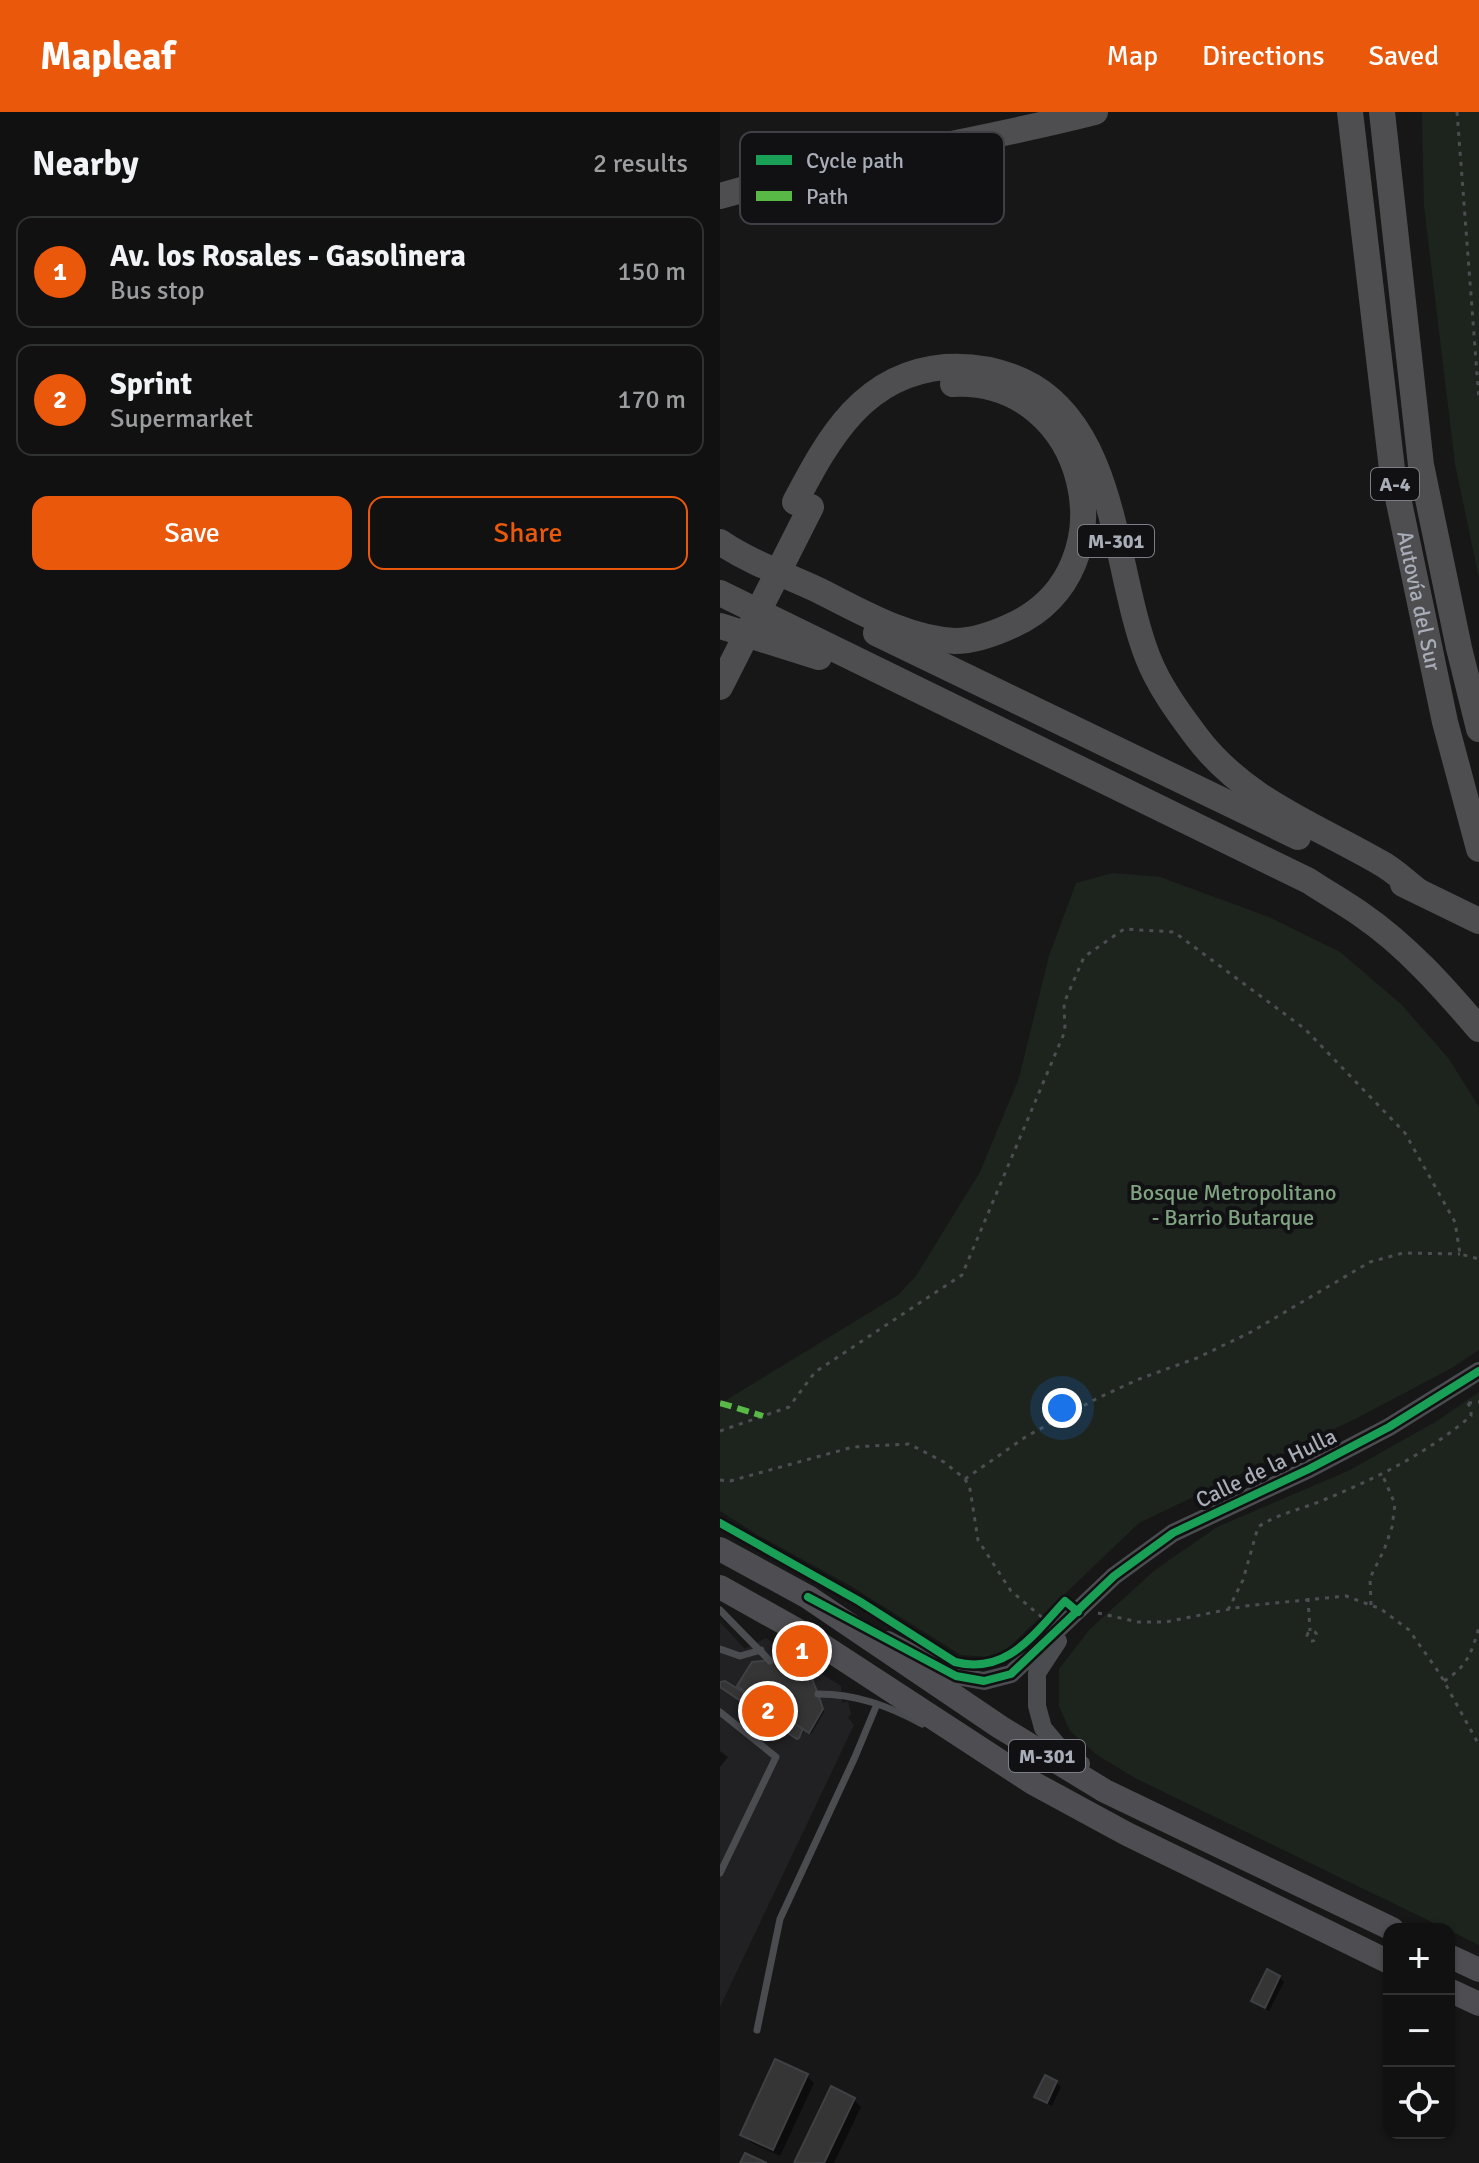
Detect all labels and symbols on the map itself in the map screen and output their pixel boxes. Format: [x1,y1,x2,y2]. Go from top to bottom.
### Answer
legend [740,132,1004,224]
text: Cycle path [806,147,904,174]
text: Path [806,183,849,210]
road number: A-4 [1371,468,1419,500]
road number: M-301 [1078,525,1154,557]
street label: Autovía del Sur [1392,528,1447,673]
park label: Bosque Metropolitano - Barrio Butarque [1129,1179,1337,1231]
your location [1042,1388,1082,1428]
street label: Calle de la Hulla [1191,1422,1341,1514]
pin: 1 [776,1621,828,1681]
pin: 2 [742,1681,794,1741]
road number: M-301 [1009,1740,1085,1772]

